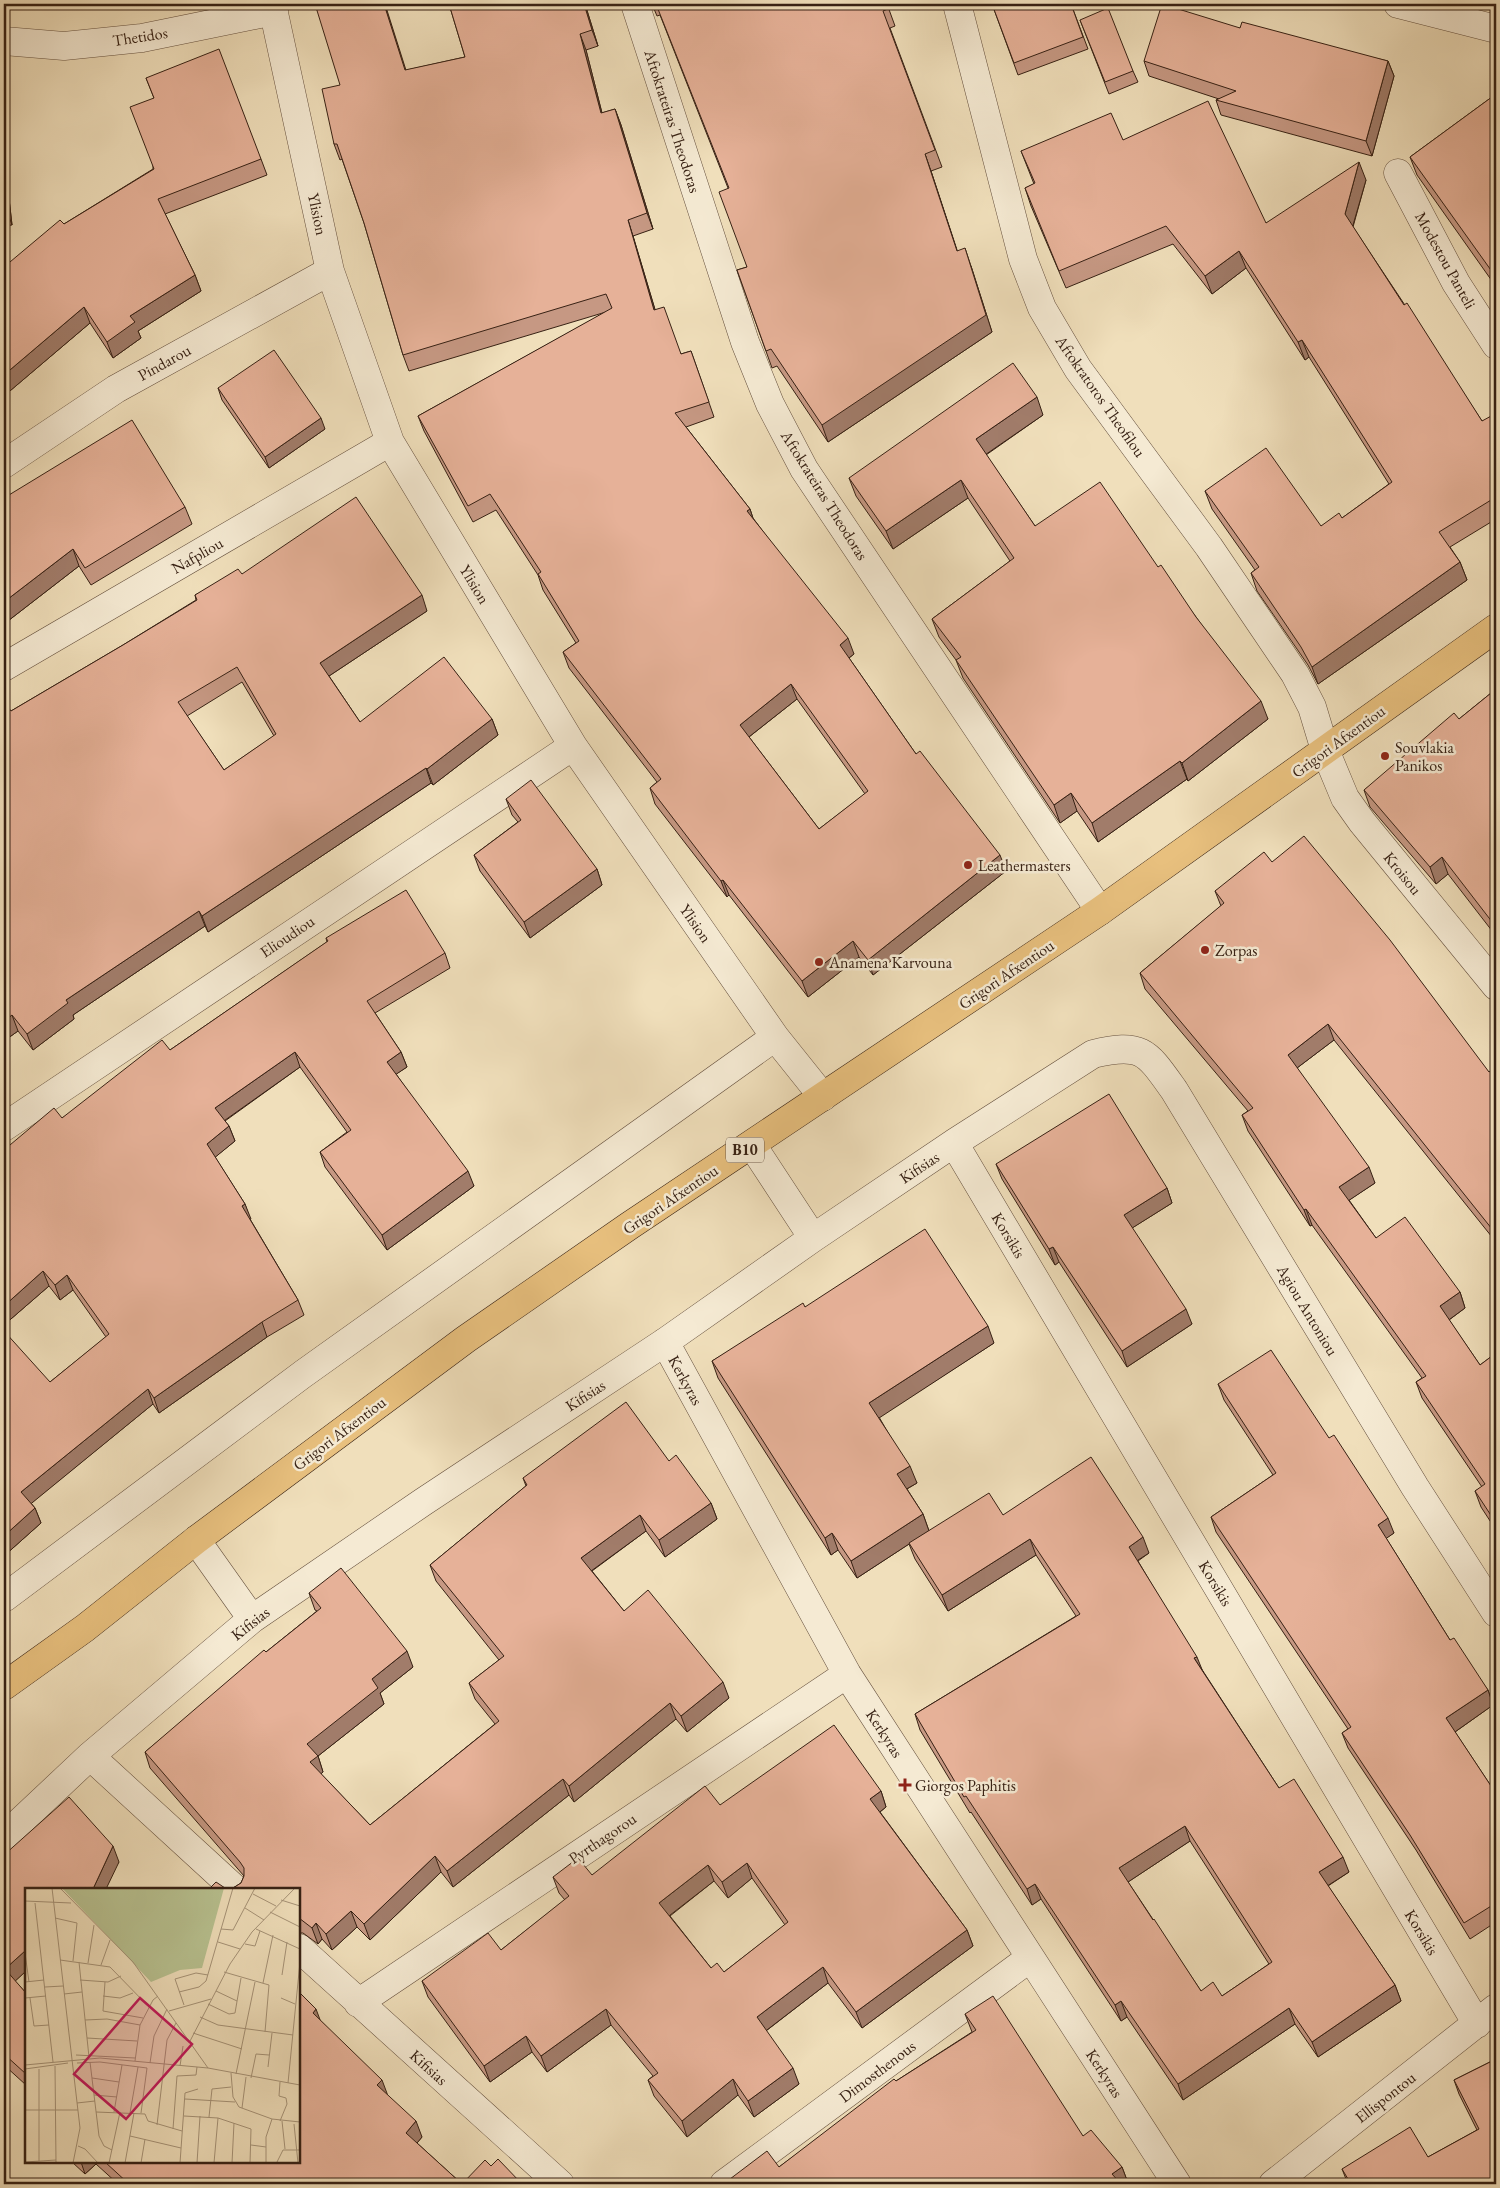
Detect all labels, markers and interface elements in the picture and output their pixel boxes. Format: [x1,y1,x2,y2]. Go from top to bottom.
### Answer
street label: Thetidos [111,22,169,51]
street label: Aftokrateiras Theodoras [639,46,706,195]
street label: Ylision [303,191,332,238]
street label: Modestou Panteli [1410,208,1481,313]
street label: Aftokratoros Theofilou [1050,330,1151,462]
street label: Pindarou [134,339,195,386]
street label: Aftokrateiras Theodoras [776,426,873,564]
street label: Nafpliou [168,532,227,579]
street label: Ylision [455,561,495,608]
street label: Grigori Afxentiou [1287,700,1390,782]
place label: Souvlakia Panikos [1395,737,1454,776]
marker: Souvlakia Panikos [1379,750,1391,762]
street label: Kroisou [1379,847,1427,900]
place label: Leathermasters [978,855,1071,876]
marker: Leathermasters [962,859,974,871]
street label: Ylision [675,900,717,947]
street label: Elioudiou [256,910,319,962]
street label: Grigori Afxentiou [954,934,1059,1014]
place label: Zorpas [1215,940,1257,961]
marker: Zorpas [1199,944,1211,956]
place label: Anamena Karvouna [828,952,953,973]
marker: Anamena Karvouna [813,956,825,968]
road number: B10 [726,1138,764,1162]
street label: Kifisias [895,1146,943,1188]
street label: Grigori Afxentiou [618,1159,723,1239]
street label: Korsikis [987,1208,1030,1262]
street label: Agiou Antoniou [1272,1260,1343,1360]
street label: Kerkyras [663,1352,708,1409]
street label: Kifisias [561,1375,609,1416]
street label: Grigori Afxentiou [289,1391,390,1475]
street label: Korsikis [1194,1556,1237,1610]
street label: Kifisias [227,1602,274,1645]
street label: Kerkyras [861,1705,908,1762]
place label: Giorgos Paphitis [915,1775,1016,1796]
marker: Giorgos Paphitis [899,1779,911,1791]
street label: Pyrthagorou [564,1808,641,1869]
inset map [25,1888,300,2163]
street label: Korsikis [1400,1905,1443,1959]
street label: Dimosthenous [835,2036,920,2107]
street label: Kifisias [405,2045,452,2090]
street label: Kerkyras [1081,2045,1128,2102]
street label: Ellispontou [1351,2067,1421,2128]

